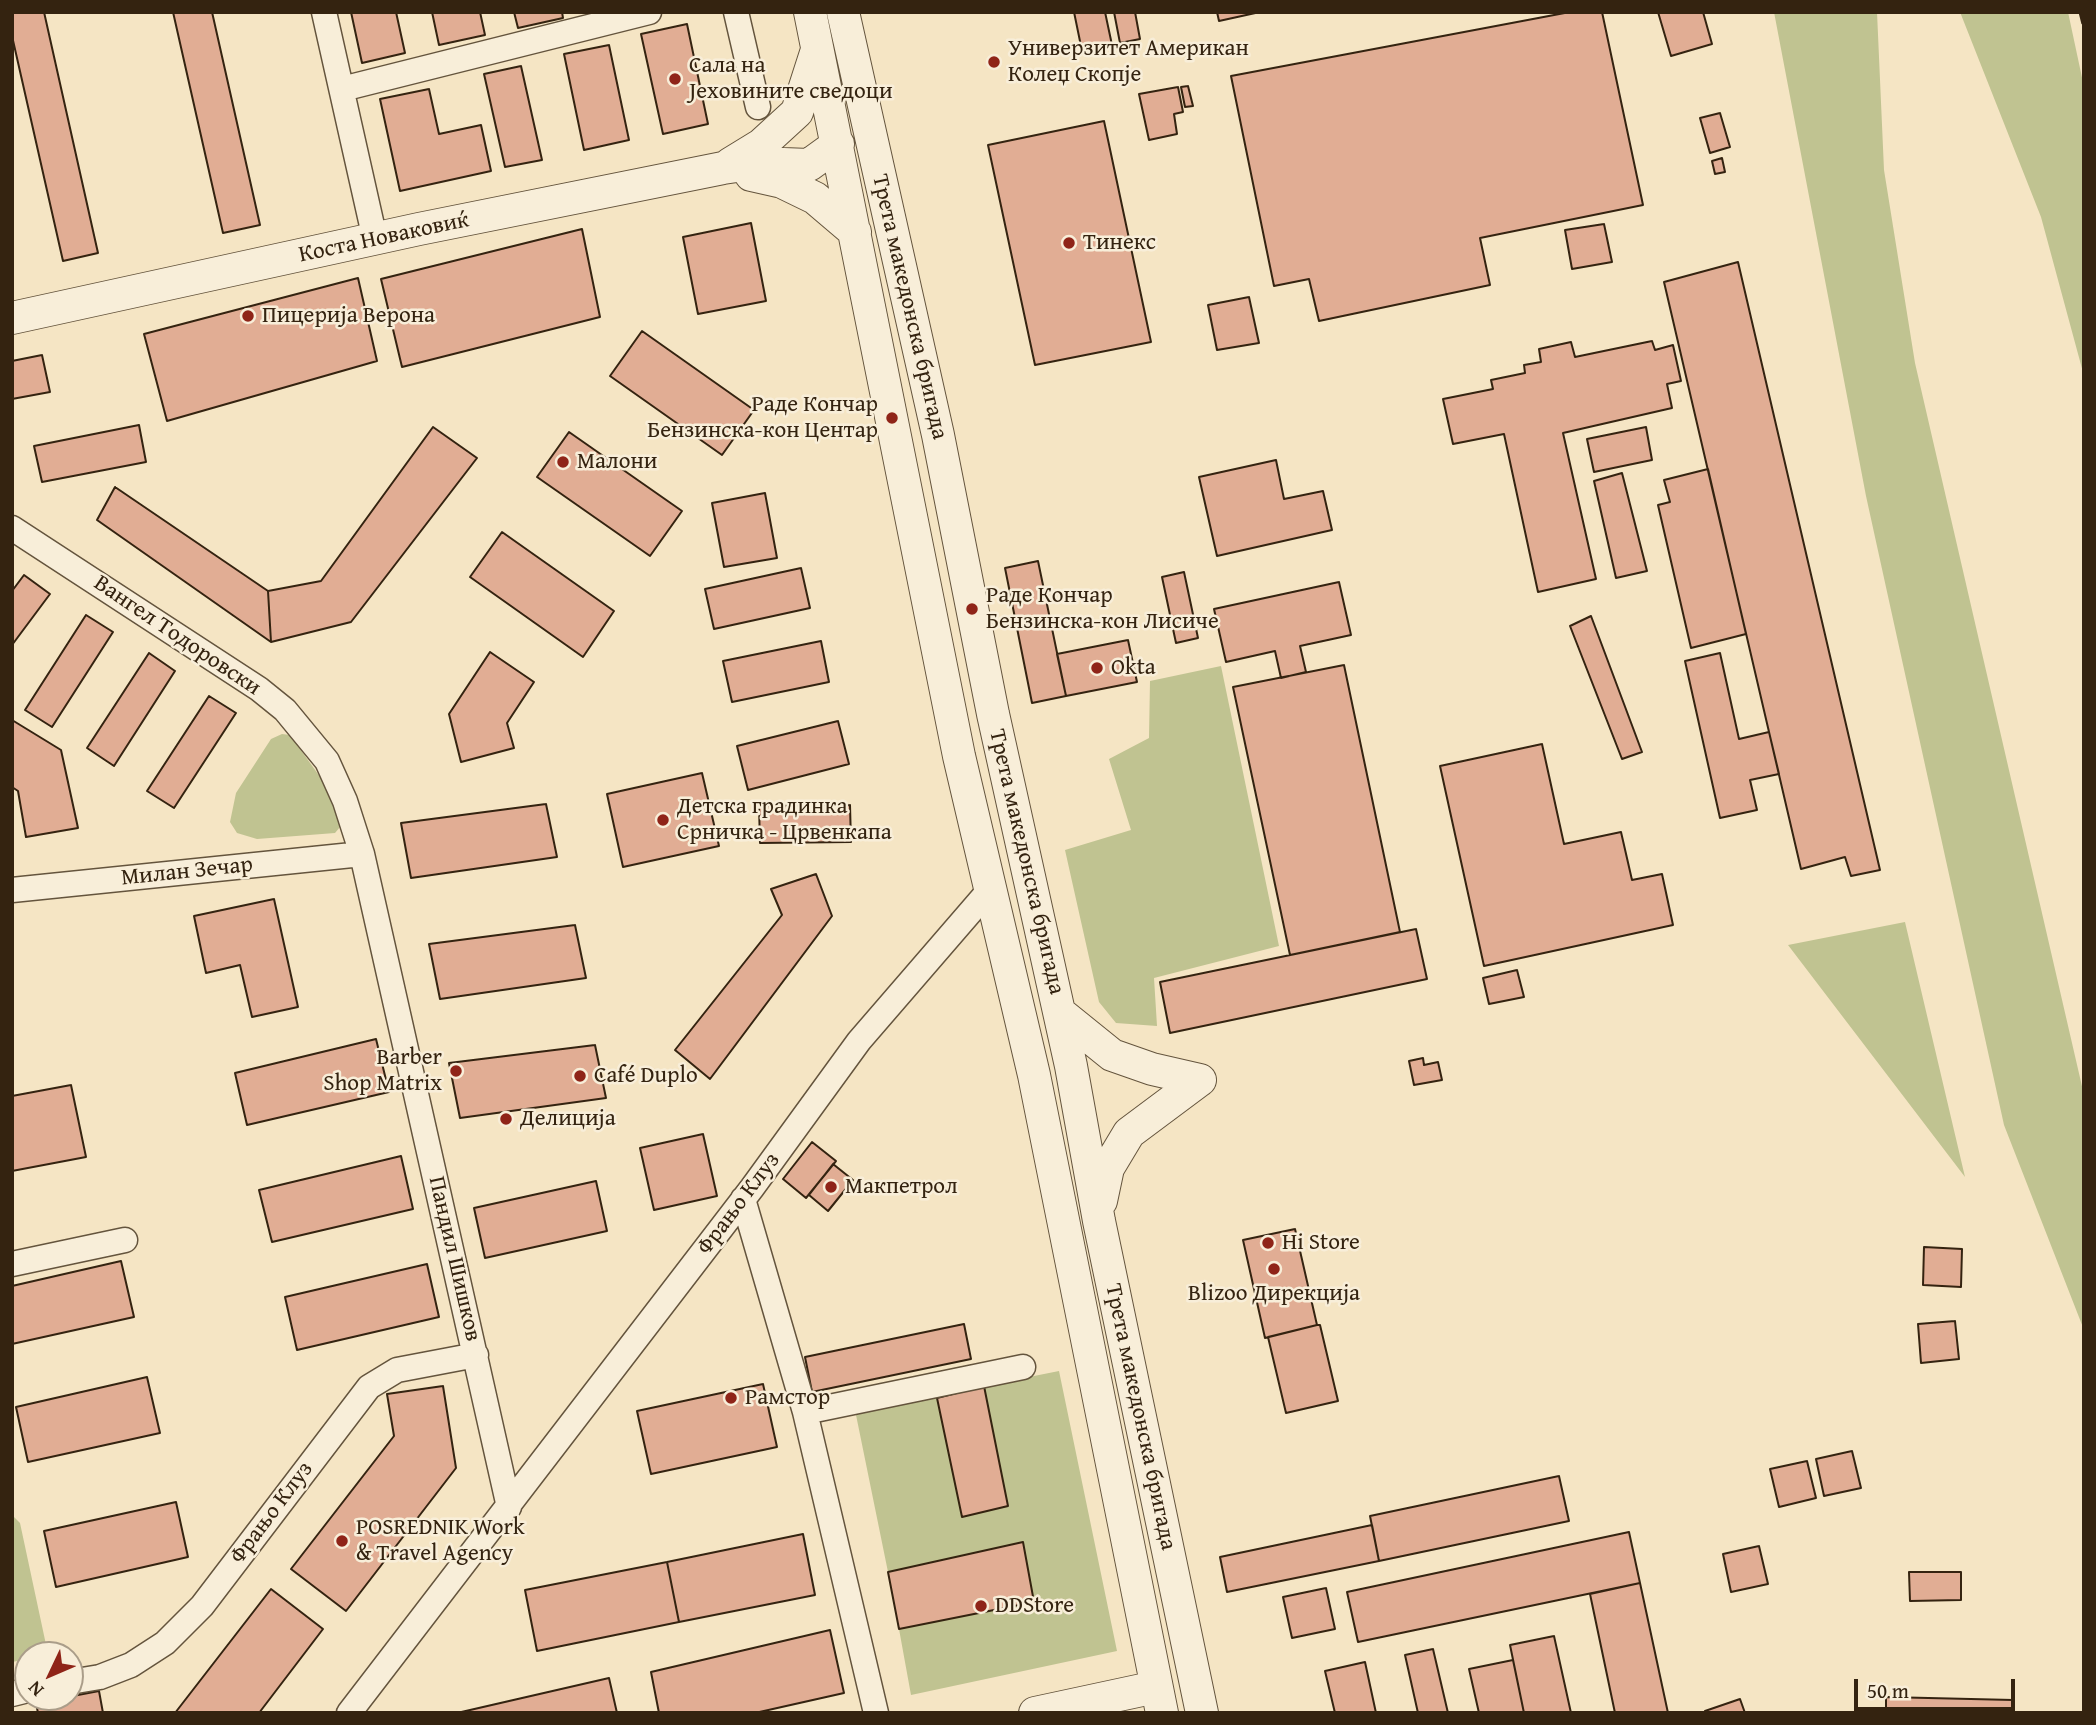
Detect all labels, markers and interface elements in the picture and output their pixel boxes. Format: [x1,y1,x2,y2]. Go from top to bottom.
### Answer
place label: Универзитет Американ Колеџ Скопје [1008,35,1249,89]
place label: Сала на Јеховините сведоци [689,52,893,106]
marker: Универзитет Американ Колеџ Скопје [986,54,1002,70]
marker: Сала на Јеховините сведоци [667,71,683,87]
street label: Трета македонска бригада [865,172,953,442]
street label: Коста Новаковиќ [296,207,472,269]
place label: Тинекс [1083,229,1156,257]
marker: Тинекс [1061,235,1077,251]
place label: Пицерија Верона [262,302,435,330]
marker: Пицерија Верона [240,308,256,324]
place label: Раде Кончар Бензинска-кон Центар [647,391,878,445]
marker: Раде Кончар Бензинска-кон Центар [884,410,900,426]
place label: Малони [577,448,657,476]
marker: Малони [555,454,571,470]
street label: Вангел Тодоровски [88,570,266,702]
place label: Раде Кончар Бензинска-кон Лисиче [986,582,1219,636]
marker: Раде Кончар Бензинска-кон Лисиче [964,601,980,617]
place label: Okta [1111,654,1156,682]
marker: Okta [1089,660,1105,676]
street label: Трета македонска бригада [982,727,1070,997]
place label: Детска градинка Срничка - Црвенкапа [677,793,892,847]
marker: Детска градинка Срничка - Црвенкапа [655,812,671,828]
street label: Милан Зечар [120,851,254,893]
place label: Barber Shop Matrix [323,1044,442,1098]
place label: Café Duplo [594,1062,698,1090]
marker: Barber Shop Matrix [448,1063,464,1079]
marker: Café Duplo [572,1068,588,1084]
place label: Делиција [520,1105,616,1133]
marker: Делиција [498,1111,514,1127]
street label: Фрањо Клуз [692,1147,786,1261]
place label: Макпетрол [845,1173,958,1201]
street label: Пандил Шишков [422,1174,486,1344]
marker: Макпетрол [823,1179,839,1195]
place label: Hi Store [1282,1229,1360,1257]
marker: Hi Store [1260,1235,1276,1251]
marker: Blizoo Дирекција [1266,1261,1282,1277]
place label: Blizoo Дирекција [1188,1280,1360,1308]
street label: Трета македонска бригада [1098,1281,1182,1553]
place label: Рамстор [745,1384,830,1412]
marker: Рамстор [723,1390,739,1406]
street label: Фрањо Клуз [225,1456,319,1570]
place label: POSREDNIK Work & Travel Agency [356,1514,525,1568]
marker: POSREDNIK Work & Travel Agency [334,1533,350,1549]
place label: DDStore [995,1592,1074,1620]
marker: DDStore [973,1598,989,1614]
north arrow [14,1641,84,1711]
scale bar [1858,1666,2019,1710]
text: N [21,1675,50,1703]
text: 50 m [1867,1675,1909,1706]

